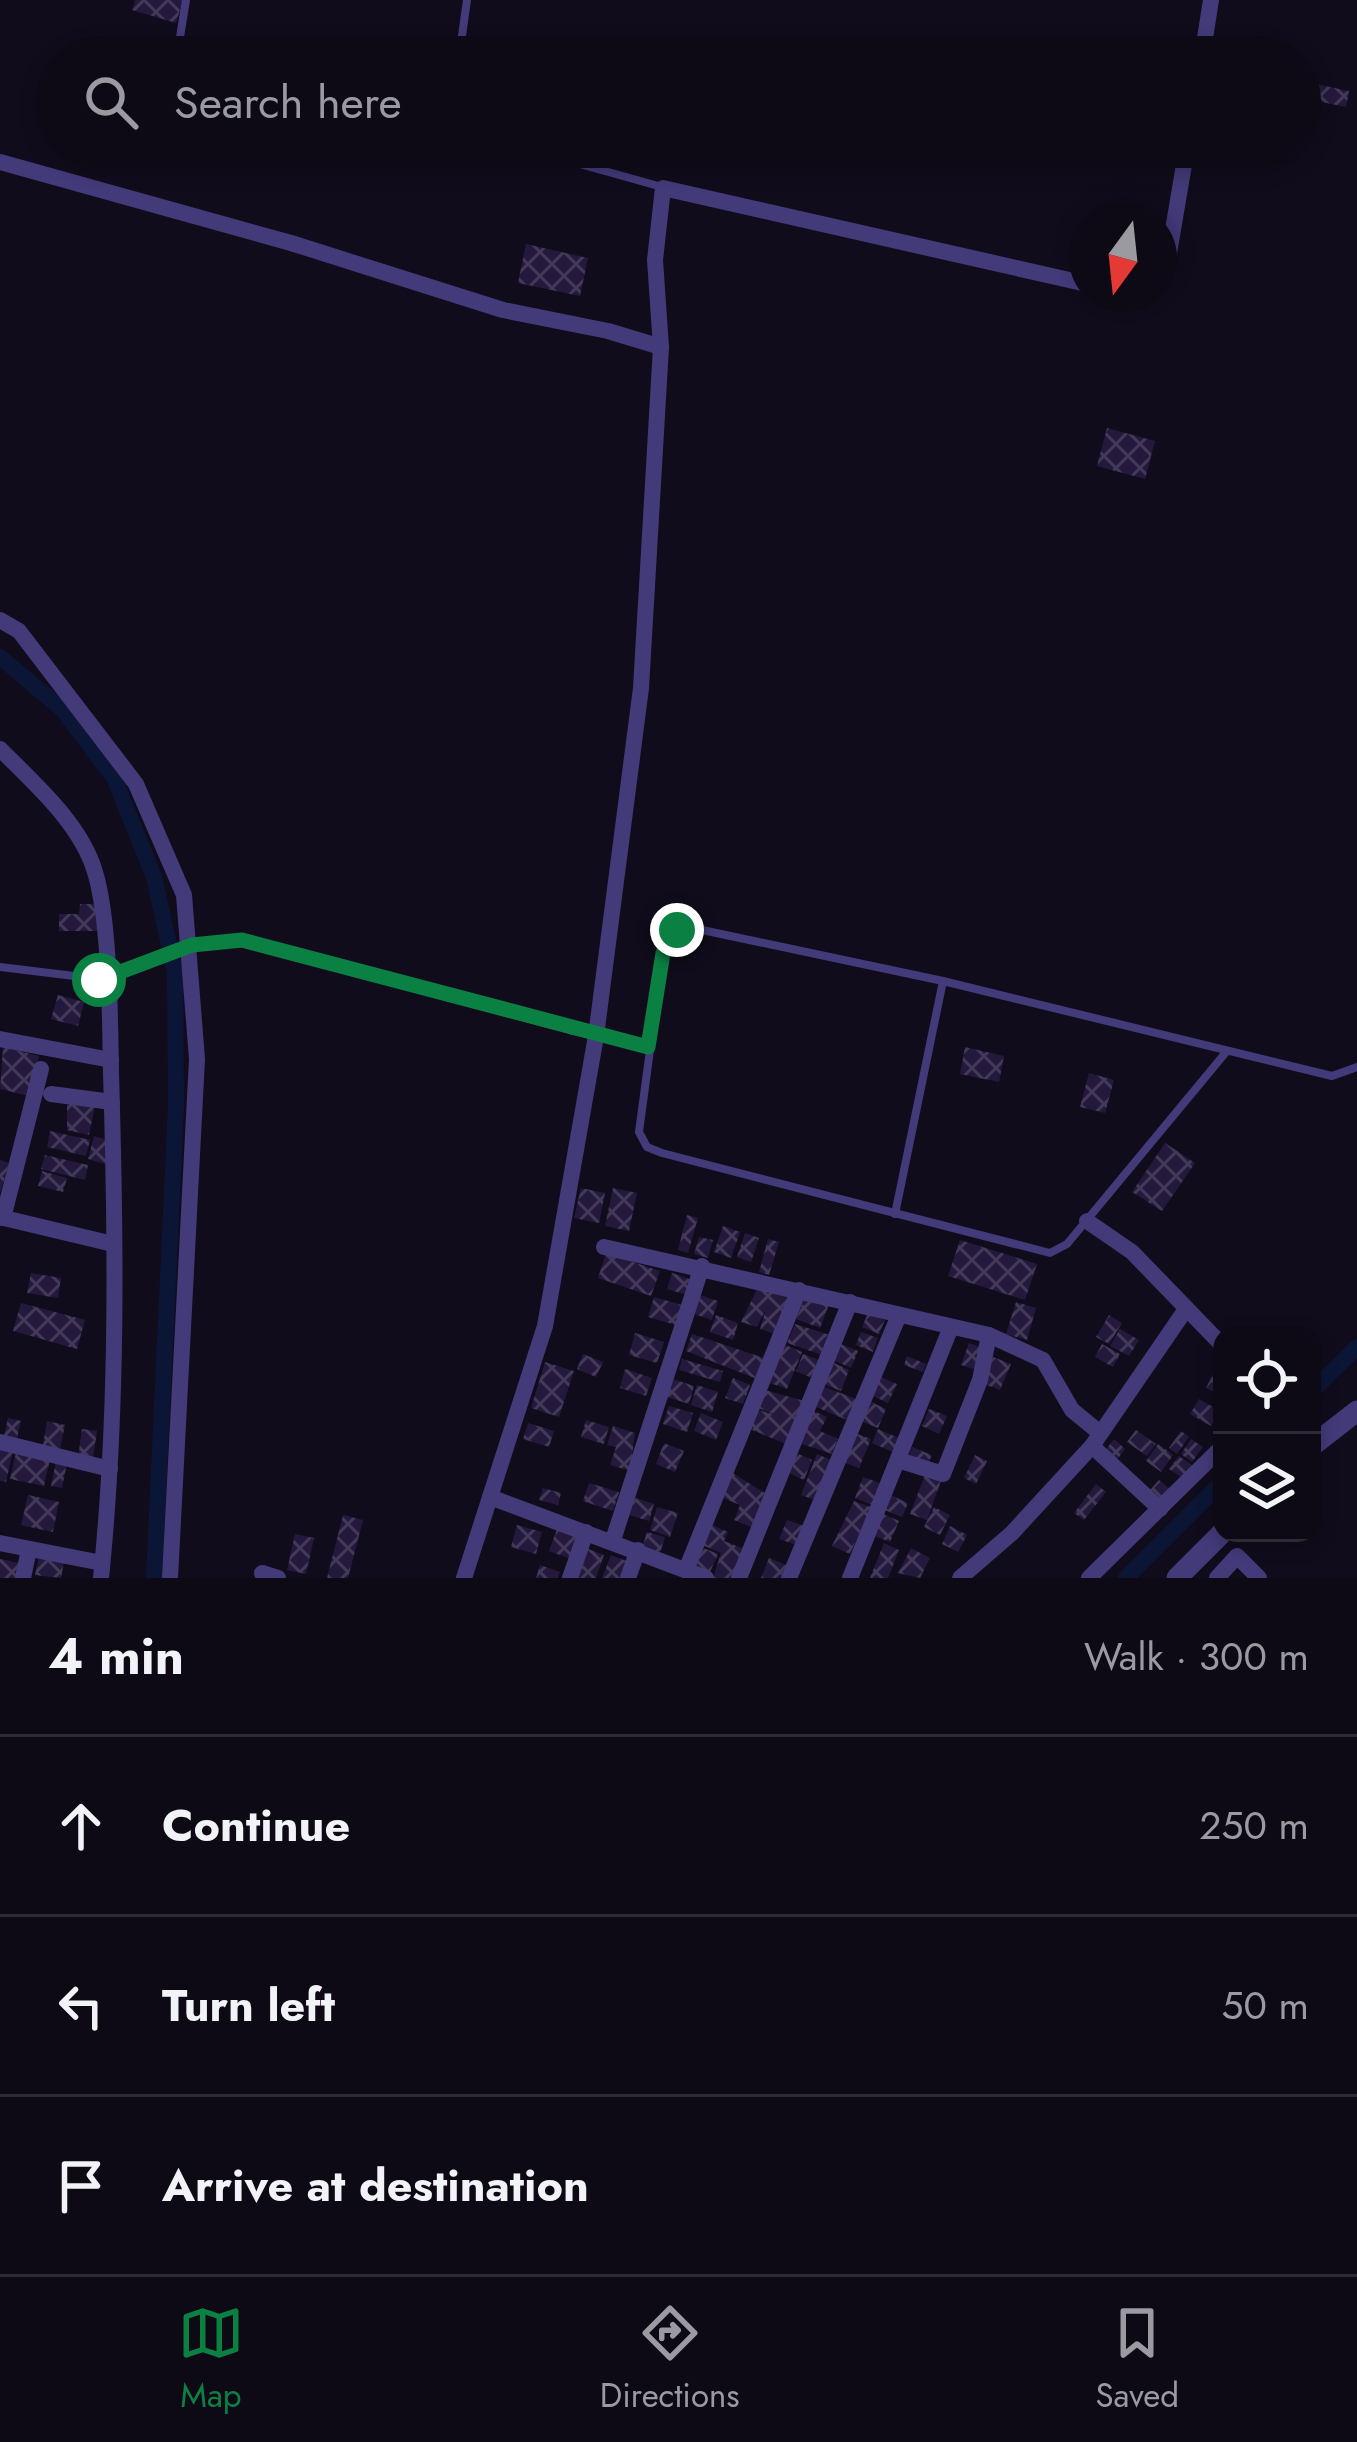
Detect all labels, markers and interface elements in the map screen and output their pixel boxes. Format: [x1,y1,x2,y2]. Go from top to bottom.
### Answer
search box [36,36,1321,168]
icon: search [78,69,144,135]
text: Search here [174,70,402,135]
north arrow [1069,204,1177,312]
route end [650,903,704,957]
route start [72,953,126,1007]
map controls [1213,1326,1321,1542]
button: locate [1213,1326,1321,1434]
button: layers [1213,1434,1321,1542]
text: 4 min [48,1619,184,1693]
text: Walk · 300 m [1084,1628,1309,1685]
icon: ahead [48,1793,114,1859]
text: Continue [162,1793,350,1858]
text: 250 m [1199,1797,1309,1854]
icon: left [48,1973,114,2039]
text: Turn left [162,1973,335,2038]
text: 50 m [1221,1977,1309,2034]
icon: arrive [48,2153,114,2219]
text: Arrive at destination [162,2153,589,2218]
tab: Map [178,2300,244,2419]
tab: Directions [600,2300,740,2419]
tab: Saved [1095,2300,1179,2419]

